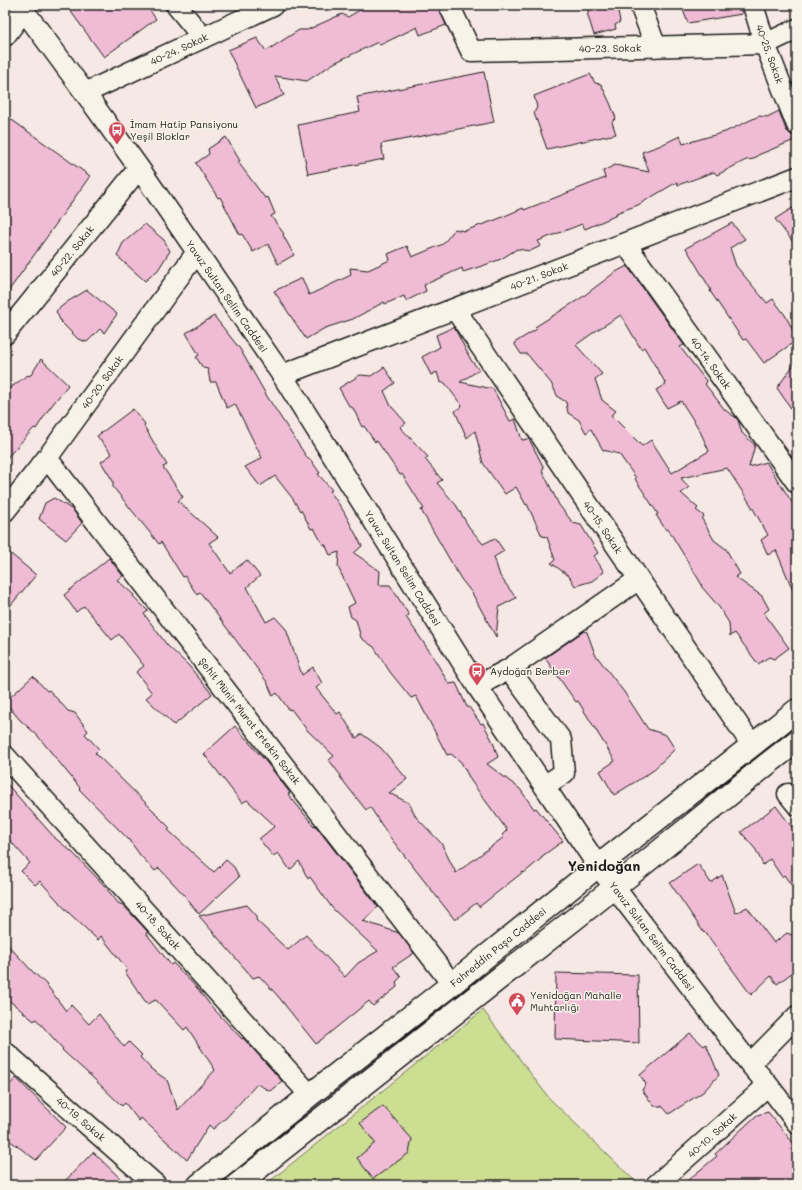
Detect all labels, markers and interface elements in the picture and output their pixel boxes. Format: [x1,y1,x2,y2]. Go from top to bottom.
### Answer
street label: 40-25. Sokak [753,22,787,86]
street label: 40-24. Sokak [148,29,210,69]
street label: 40-23. Sokak [579,40,641,56]
place label: İmam Hatip Pansiyonu Yeşil Bloklar [130,117,238,143]
bus stop icon: İmam Hatip Pansiyonu Yeşil Bloklar [107,120,127,145]
street label: 40-22. Sokak [47,223,97,279]
street label: Yavuz Sultan Selim Caddesi [183,237,271,355]
street label: 40-21. Sokak [508,259,570,293]
street label: 40-14. Sokak [687,334,735,392]
street label: 40-20. Sokak [78,353,126,411]
street label: 40-15. Sokak [580,498,626,556]
street label: Yavuz Sultan Selim Caddesi [362,507,444,629]
street label: Şehit Münir Murat Ertekin Sokak [196,655,304,787]
bus stop icon: Aydoğan Berber [467,661,487,686]
place label: Aydoğan Berber [490,664,570,678]
district label: Yenidoğan [568,856,640,875]
street label: Yavuz Sultan Selim Caddesi [606,878,698,994]
street label: 40-18. Sokak [132,898,184,952]
street label: Fahreddin Paşa Caddesi [447,904,549,990]
place label: Yenidoğan Mahalle Muhtarlığı [530,988,622,1014]
public building icon: Yenidoğan Mahalle Muhtarlığı [507,991,527,1016]
street label: 40-19. Sokak [53,1094,109,1144]
street label: 40-10. Sokak [684,1109,740,1161]

